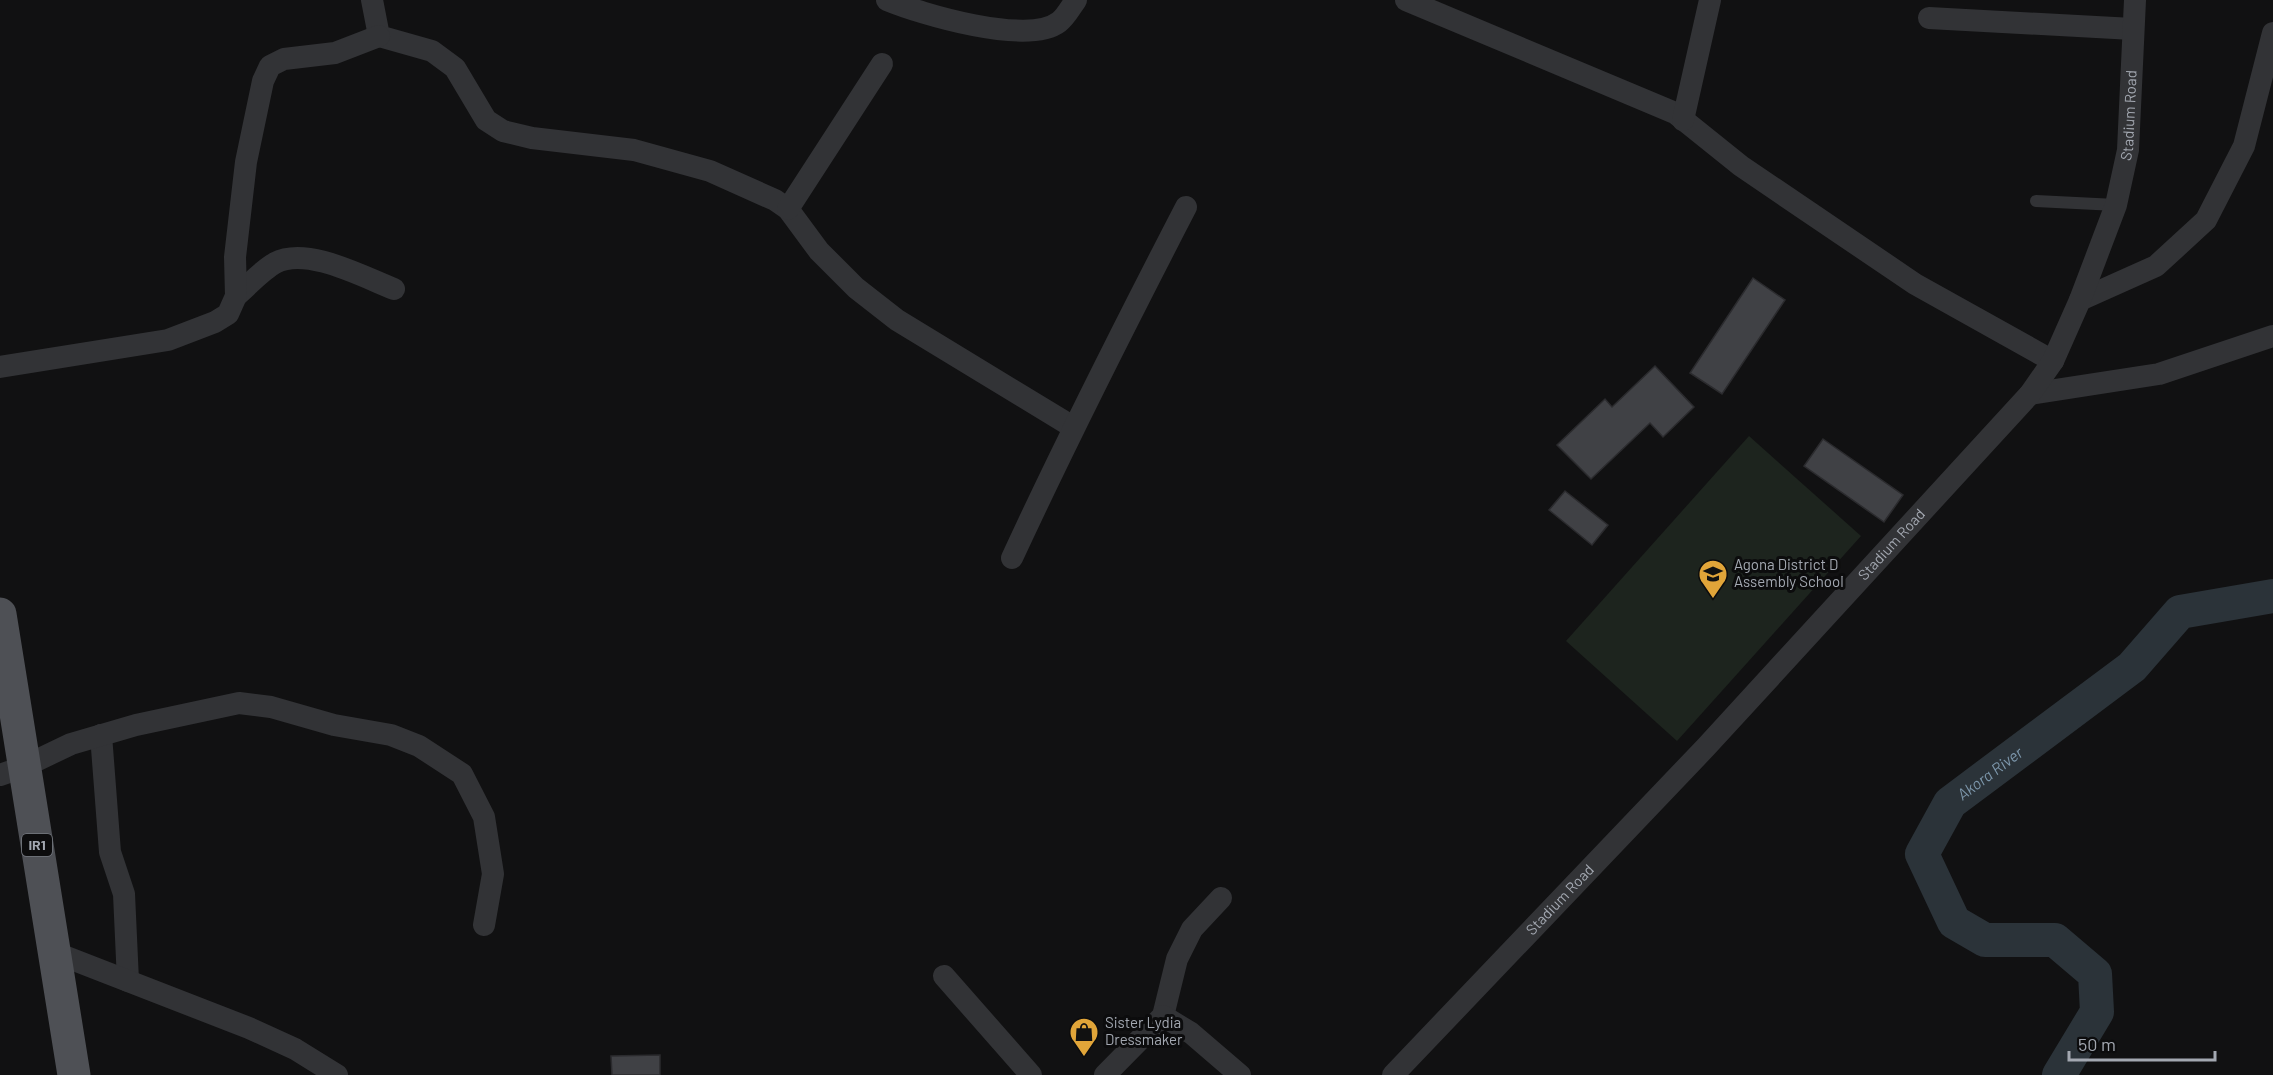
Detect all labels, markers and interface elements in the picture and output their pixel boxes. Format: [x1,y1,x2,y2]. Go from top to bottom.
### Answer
street label: Stadium Road [2116,70,2140,162]
street label: Stadium Road [1854,505,1928,583]
place label: Agona District D Assembly School [1734,555,1844,590]
school or university icon: Agona District D Assembly School [1697,558,1729,600]
water label: Akora River [1953,741,2027,803]
road number: IR1 [22,834,52,856]
street label: Stadium Road [1522,860,1597,938]
place label: Sister Lydia Dressmaker [1105,1013,1183,1048]
shop icon: Sister Lydia Dressmaker [1068,1016,1100,1058]
scale bar [2069,1024,2214,1062]
text: 50 m [2078,1033,2116,1055]

